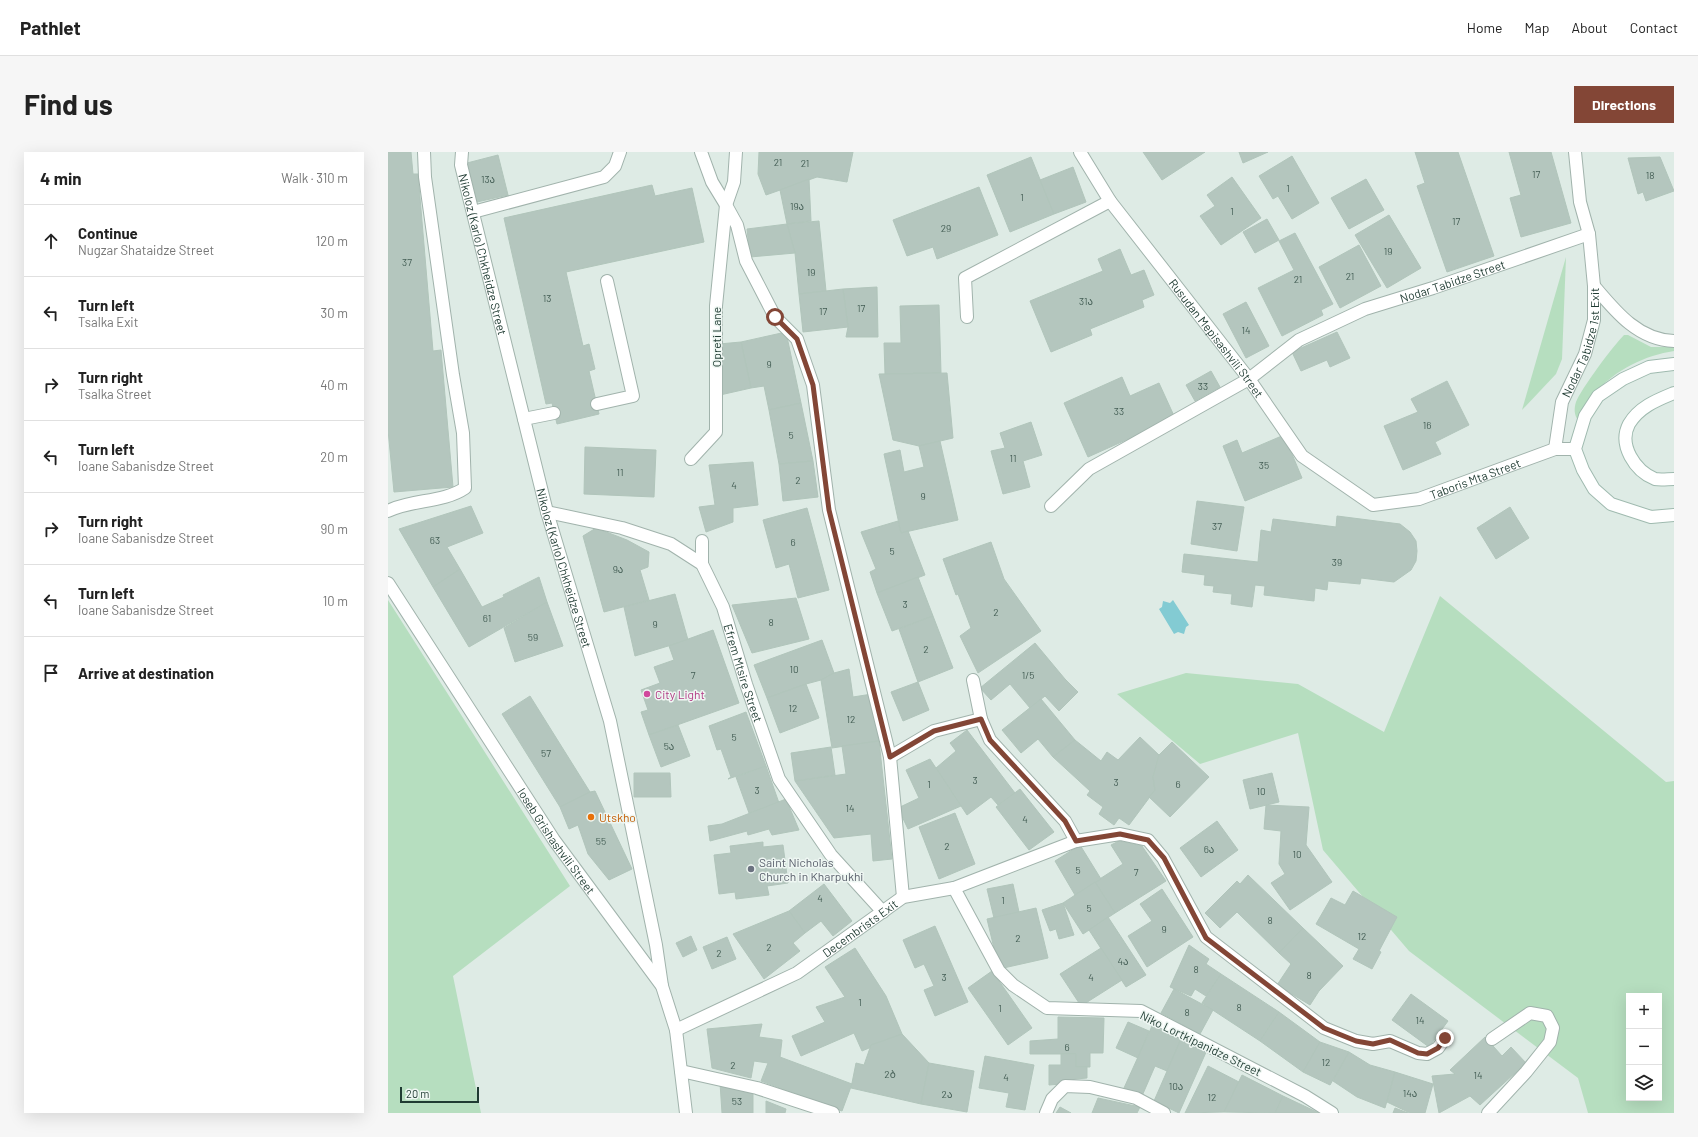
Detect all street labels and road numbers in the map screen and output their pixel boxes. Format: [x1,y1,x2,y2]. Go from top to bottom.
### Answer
street label: Nikoloz (Karlo) Chkheidze Street [456,172,510,336]
street label: Nodar Tabidze Street [1398,257,1507,305]
street label: Rusudan Mepisashvili Street [1166,276,1267,400]
street label: Nodar Tabidze 1st Exit [1558,288,1601,399]
street label: Opreti Lane [709,307,723,367]
street label: Taboris Mta Street [1428,455,1522,502]
street label: Nikoloz (Karlo) Chkheidze Street [534,487,594,649]
street label: Efrem Mtsire Street [721,622,766,724]
street label: Ioseb Grishashvili Street [515,785,598,896]
street label: Decembrists Exit [819,896,900,960]
street label: Niko Lortkipanidze Street [1138,1008,1264,1078]

